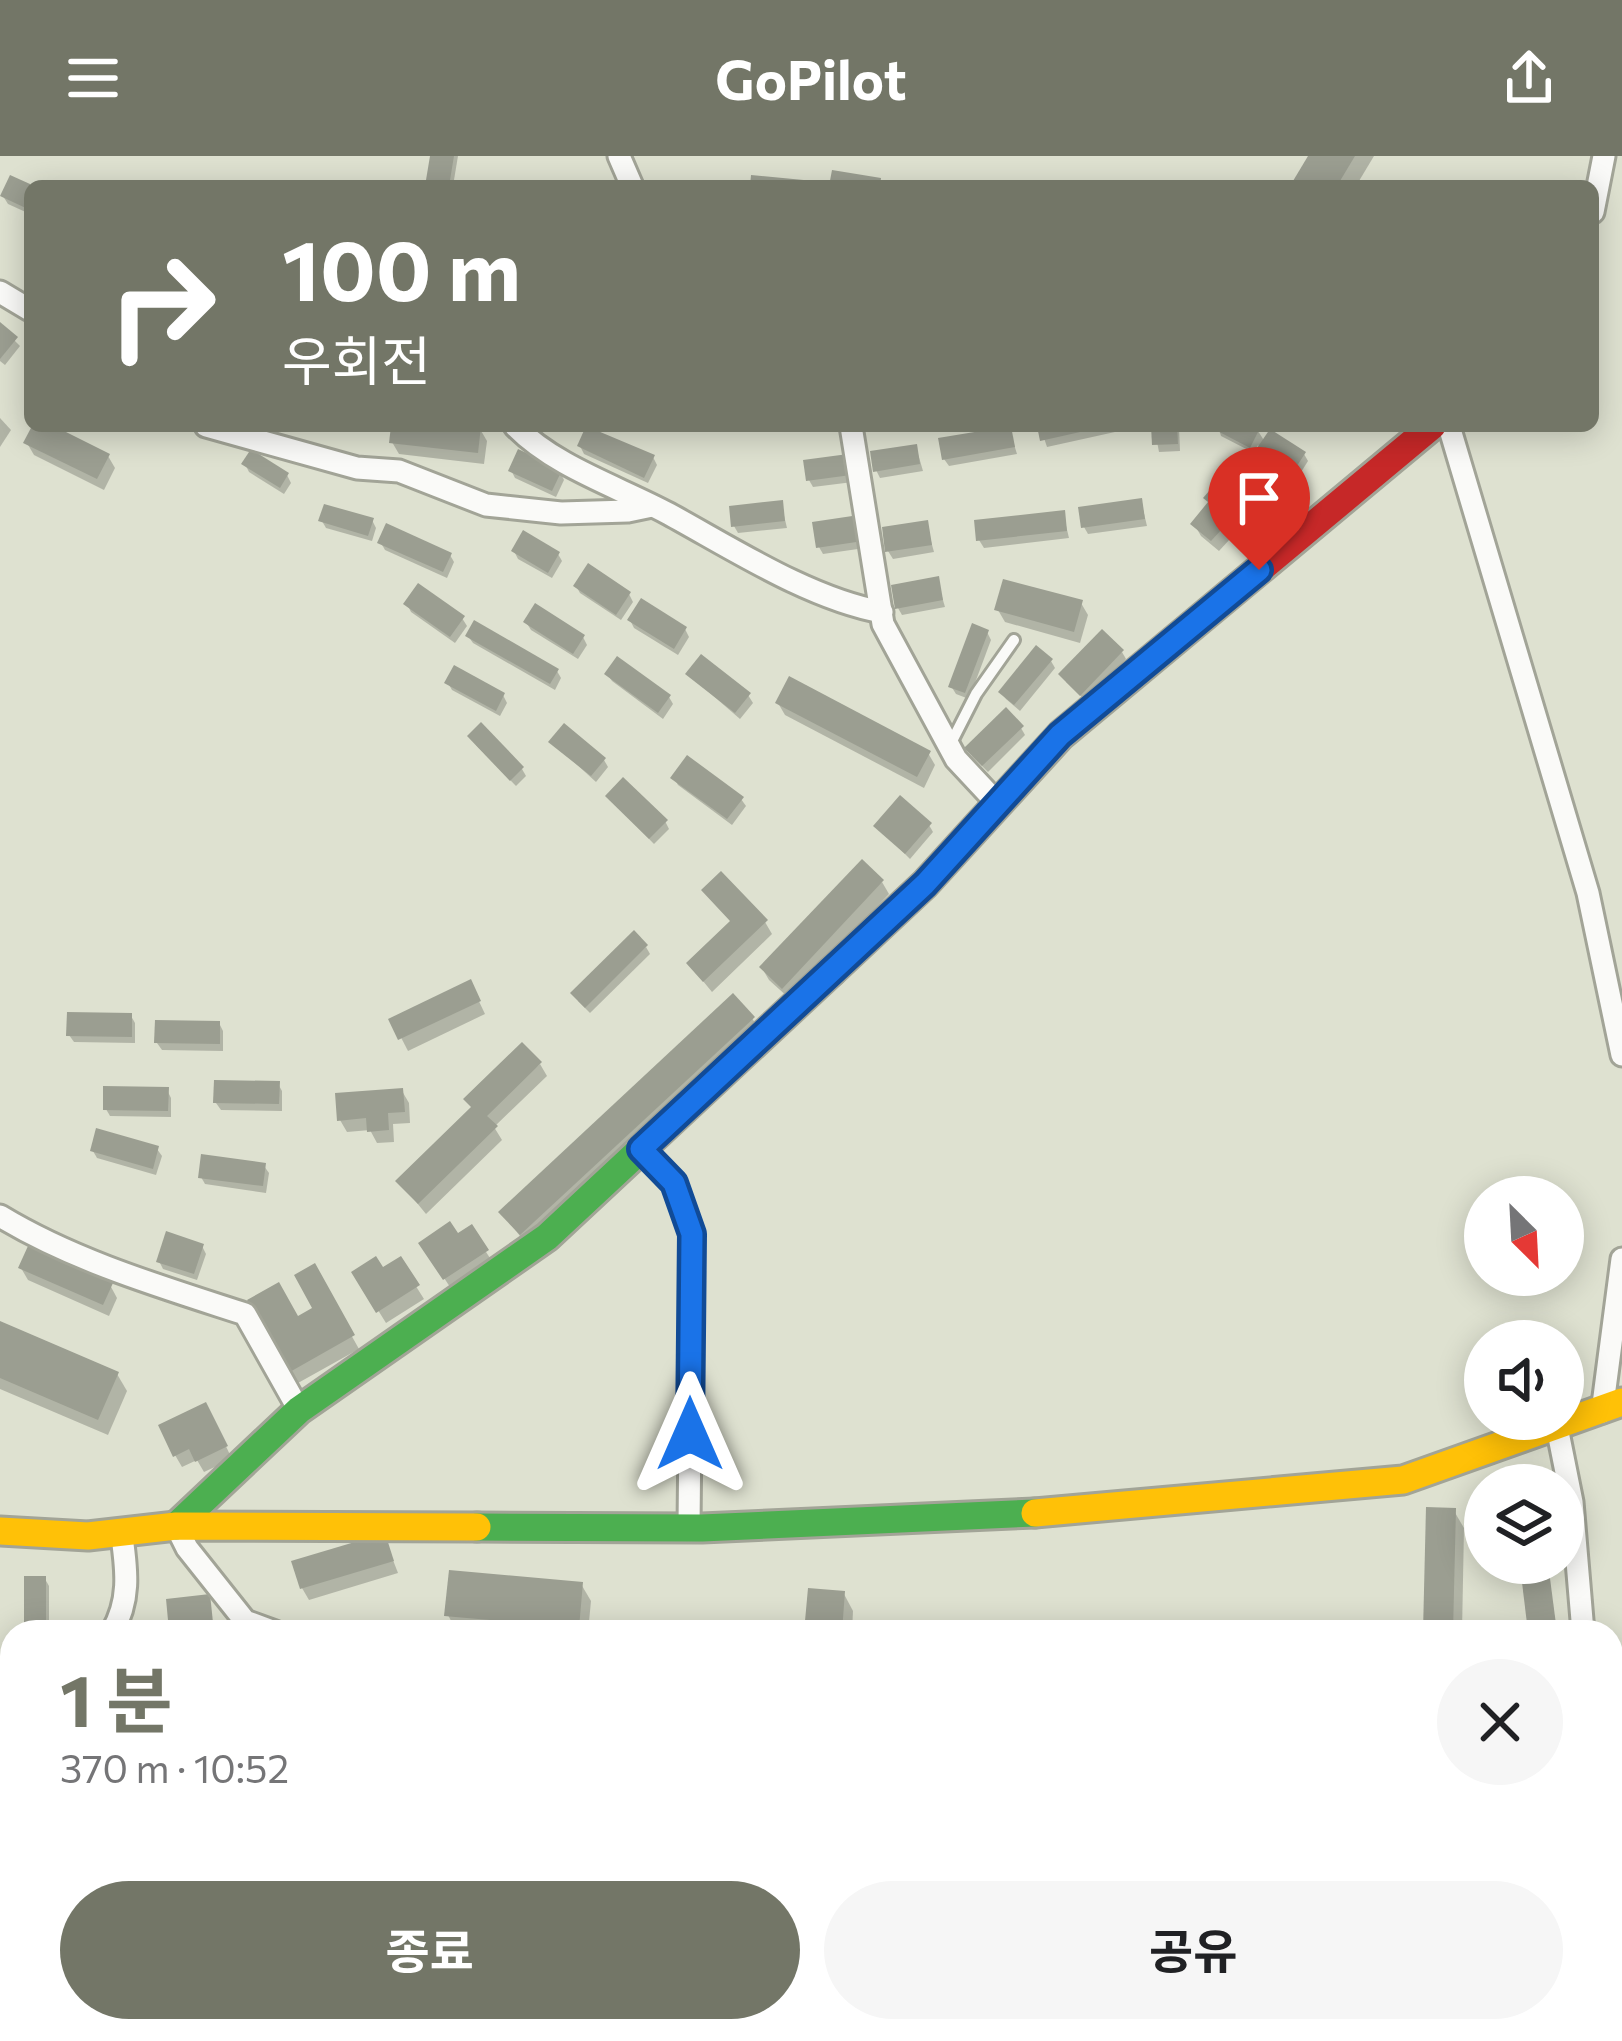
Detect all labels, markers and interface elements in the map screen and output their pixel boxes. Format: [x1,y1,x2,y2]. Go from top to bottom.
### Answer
icon: menu [60,45,126,111]
text: GoPilot [715,45,907,111]
icon: share [1496,45,1562,111]
text: 100 m [282,216,521,318]
icon: right [84,228,240,384]
text: 우회전 [282,326,431,392]
pin [1208,447,1310,570]
icon: arrive [1226,465,1292,531]
north arrow [1464,1176,1584,1296]
map controls [1464,1176,1584,1584]
button: sound [1464,1320,1584,1440]
position arrow [627,1371,753,1497]
button: layers [1464,1464,1584,1584]
text: 1 분 [60,1654,173,1742]
button: close [1437,1659,1563,1785]
text: 370 m · 10:52 [60,1743,289,1791]
button: 종료 [60,1881,800,2019]
button: 공유 [824,1881,1563,2019]

